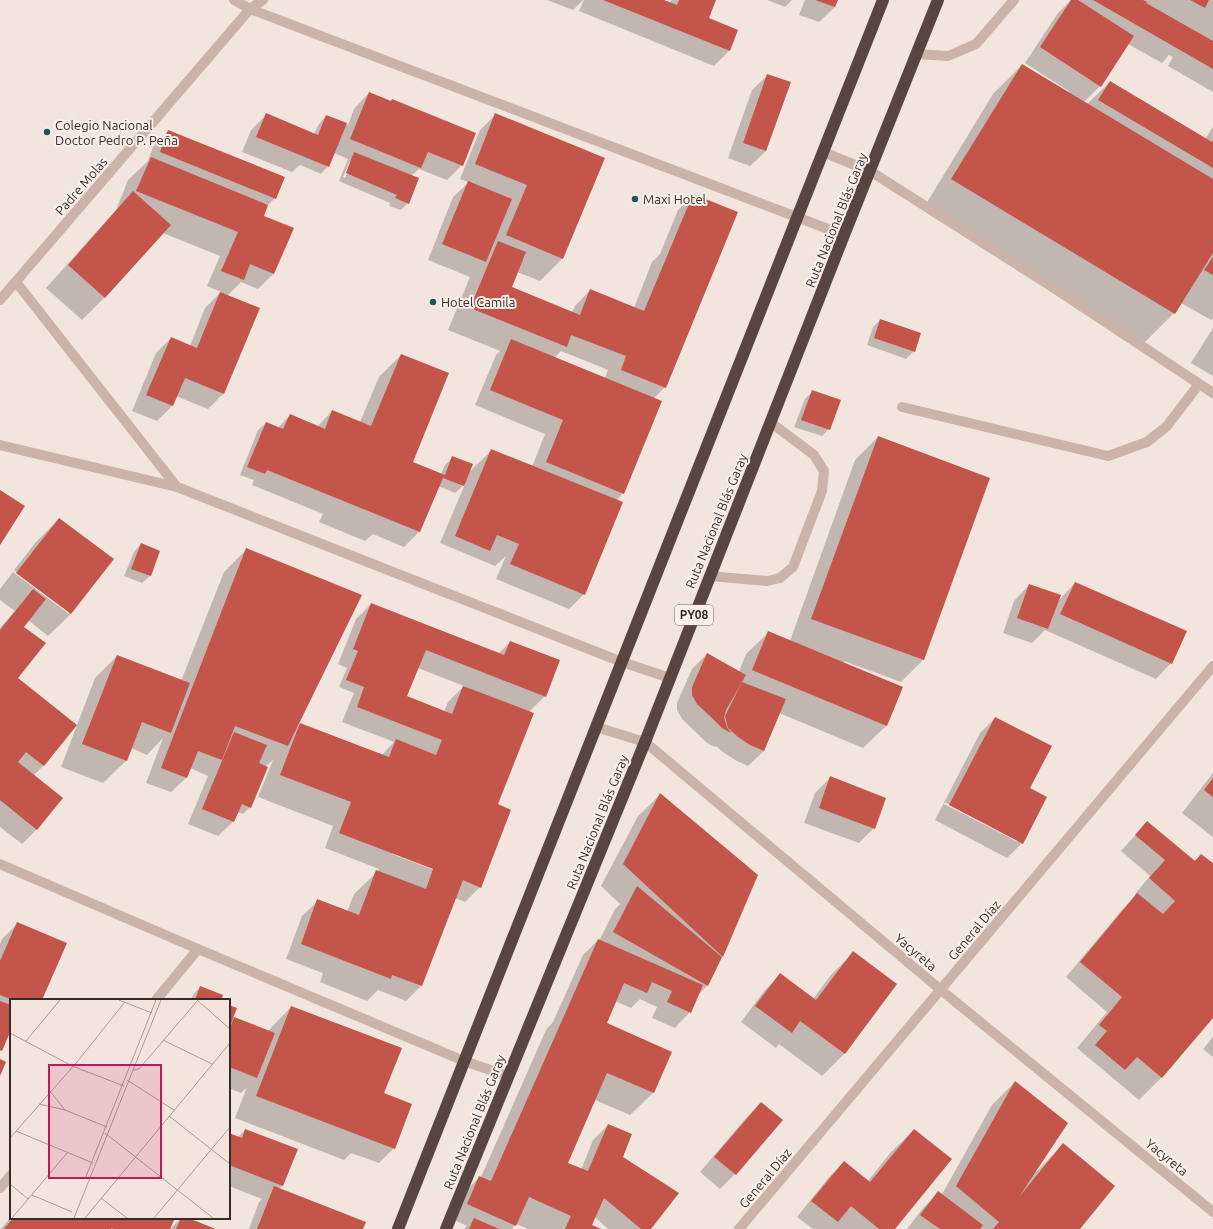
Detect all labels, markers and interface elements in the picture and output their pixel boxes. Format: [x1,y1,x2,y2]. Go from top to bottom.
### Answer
place label: Colegio Nacional Doctor Pedro P. Peña [55,118,178,147]
marker: Colegio Nacional Doctor Pedro P. Peña [42,127,52,137]
street label: Ruta Nacional Blás Garay [803,151,869,289]
street label: Padre Molas [52,154,110,218]
place label: Maxi Hotel [643,192,707,206]
marker: Maxi Hotel [630,194,640,204]
place label: Hotel Camila [441,295,515,309]
marker: Hotel Camila [428,297,438,307]
street label: Ruta Nacional Blás Garay [683,452,749,590]
road number: PY08 [675,605,713,625]
street label: Ruta Nacional Blás Garay [564,753,630,891]
street label: General Díaz [945,897,1003,963]
street label: Yacyreta [892,931,940,973]
inset map [10,999,230,1219]
street label: Ruta Nacional Blás Garay [441,1053,507,1191]
street label: Yacyreta [1143,1136,1191,1178]
street label: General Díaz [736,1145,794,1211]

